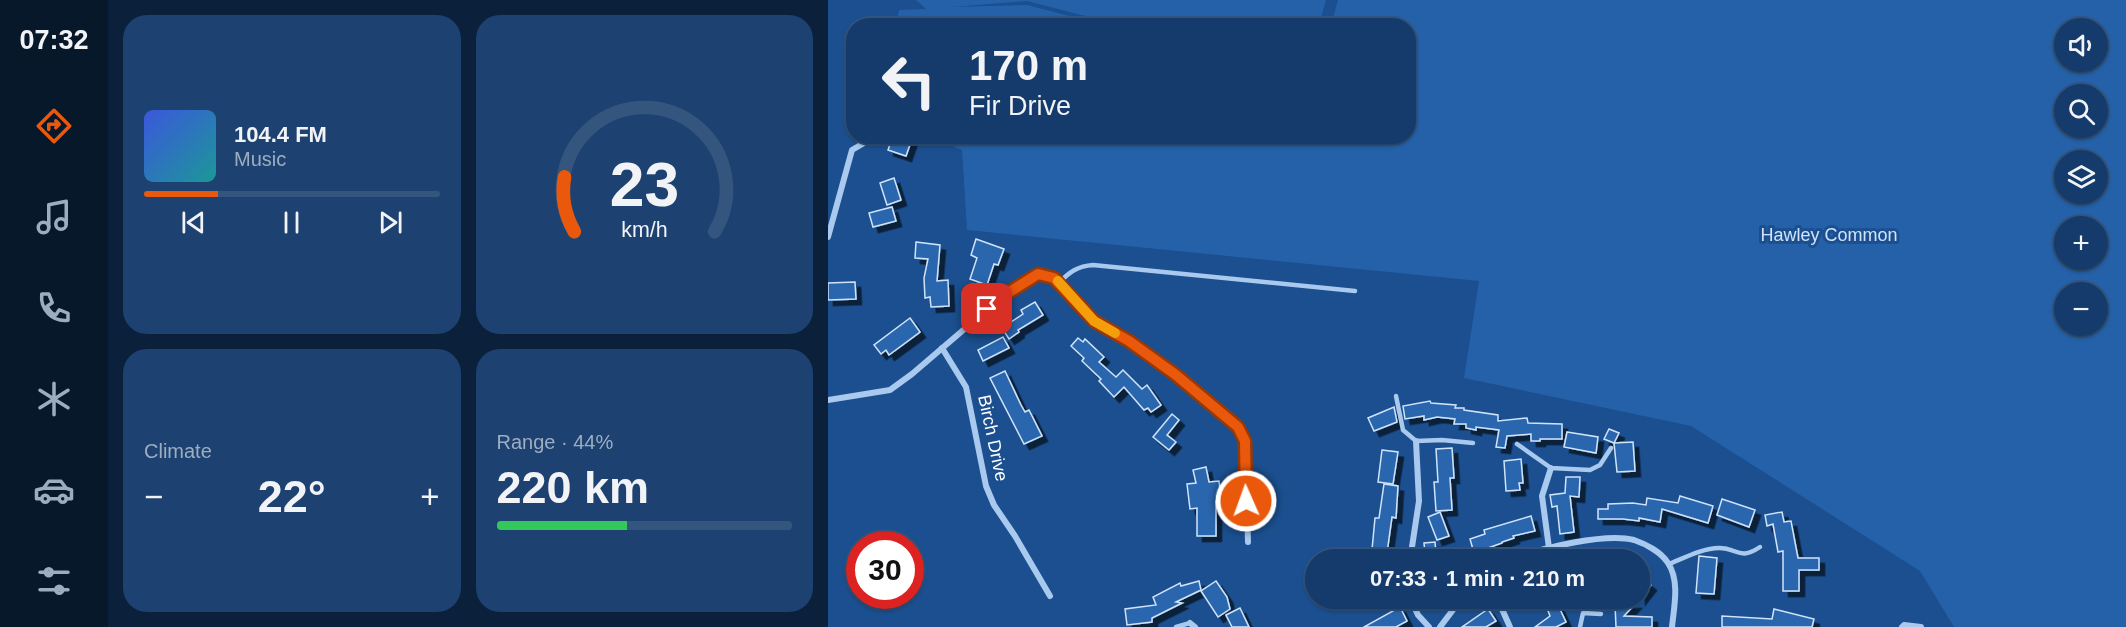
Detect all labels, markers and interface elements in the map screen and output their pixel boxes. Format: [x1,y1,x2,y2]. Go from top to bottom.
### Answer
map controls [2054,18,2108,336]
button: sound [2054,18,2108,72]
text: 07:32 [19,25,89,55]
icon: left [870,42,948,120]
text: 170 m [969,42,1088,89]
button: search [2054,84,2108,138]
text: Fir Drive [969,91,1071,121]
icon: directions [33,105,75,147]
text: 104.4 FM [234,122,327,147]
text: Music [234,148,286,170]
text: 23 [610,150,679,219]
button: layers [2054,150,2108,204]
icon: music [33,196,75,238]
icon: previous [177,206,210,239]
icon: pause [275,206,308,239]
icon: next [374,206,407,239]
button: + [2054,216,2108,270]
text: km/h [621,218,667,242]
park label: Hawley Common [1760,225,1898,245]
button: − [2054,282,2108,336]
pin [961,283,1012,334]
icon: phone [33,287,75,329]
icon: arrive [970,292,1003,325]
icon: climate [33,378,75,420]
street label: Birch Drive [974,393,1012,483]
text: Range · 44% [497,431,613,453]
text: Climate [144,440,212,462]
text: 220 km [497,462,649,513]
icon: car [33,469,75,511]
position arrow [1214,469,1278,533]
text: 22° [258,471,326,522]
text: − [144,478,163,515]
text: + [420,478,440,515]
speed limit sign: 30 [846,531,924,609]
icon: filters [33,560,75,602]
text: 07:33 · 1 min · 210 m [1370,566,1585,591]

